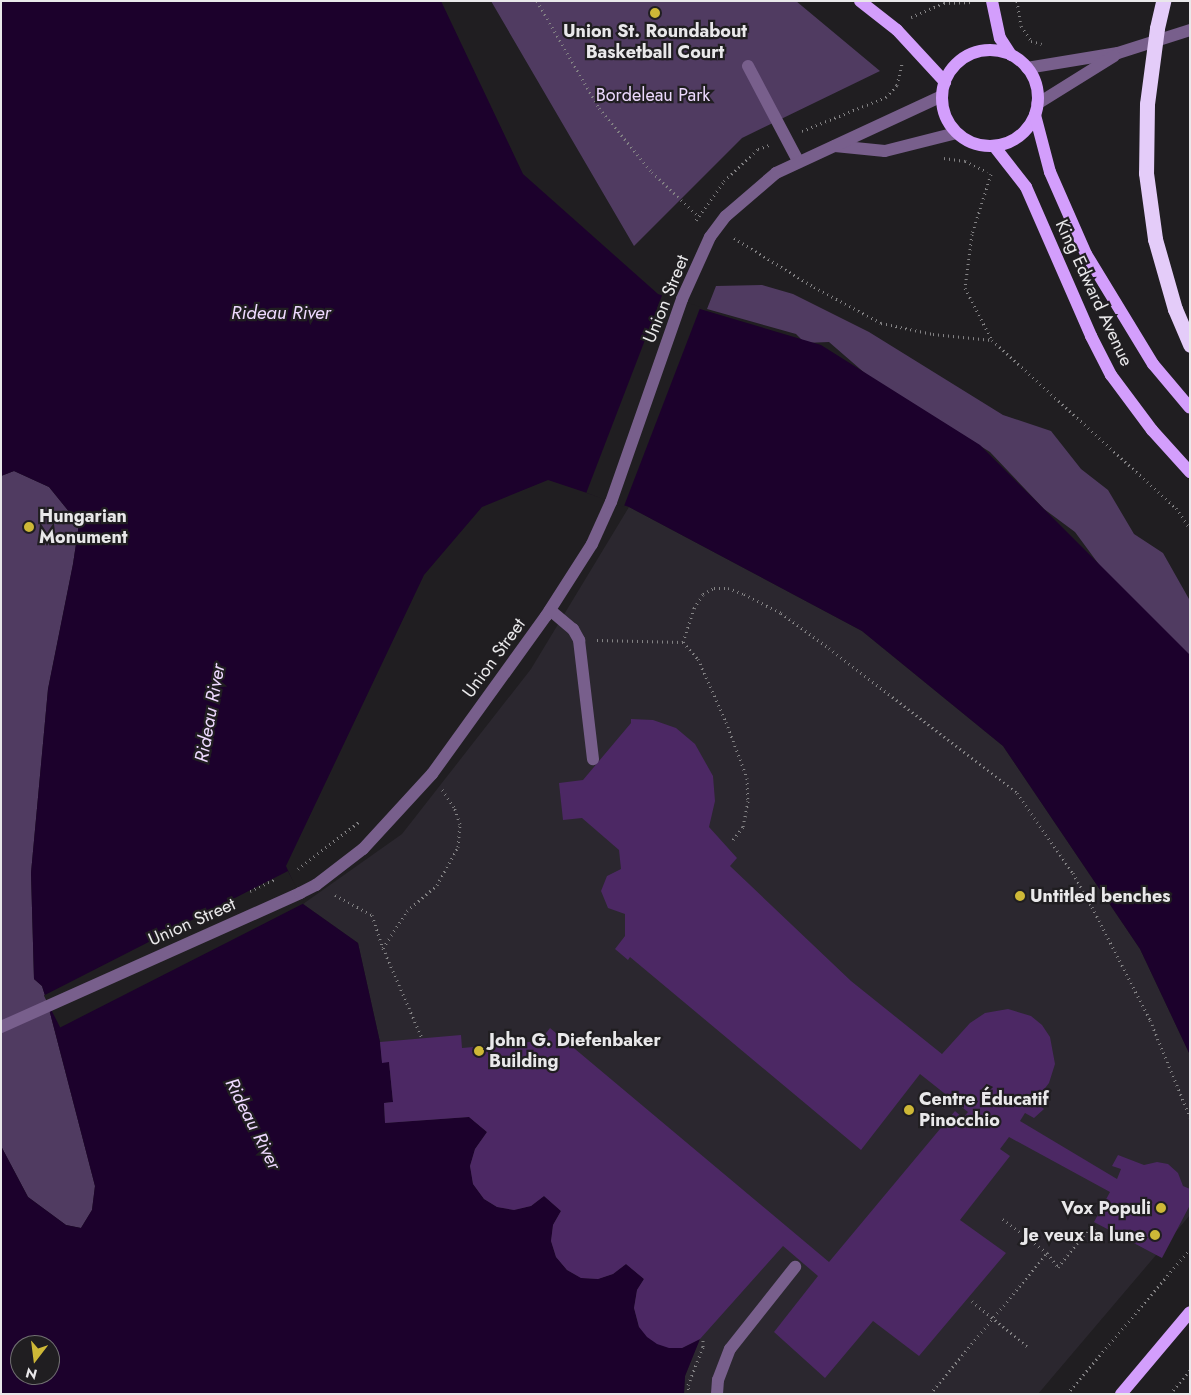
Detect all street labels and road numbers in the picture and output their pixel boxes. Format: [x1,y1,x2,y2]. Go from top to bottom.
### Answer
street label: King Edward Avenue [1051,216,1137,370]
street label: Union Street [639,252,693,346]
street label: Union Street [458,614,530,702]
street label: Union Street [145,893,239,951]

